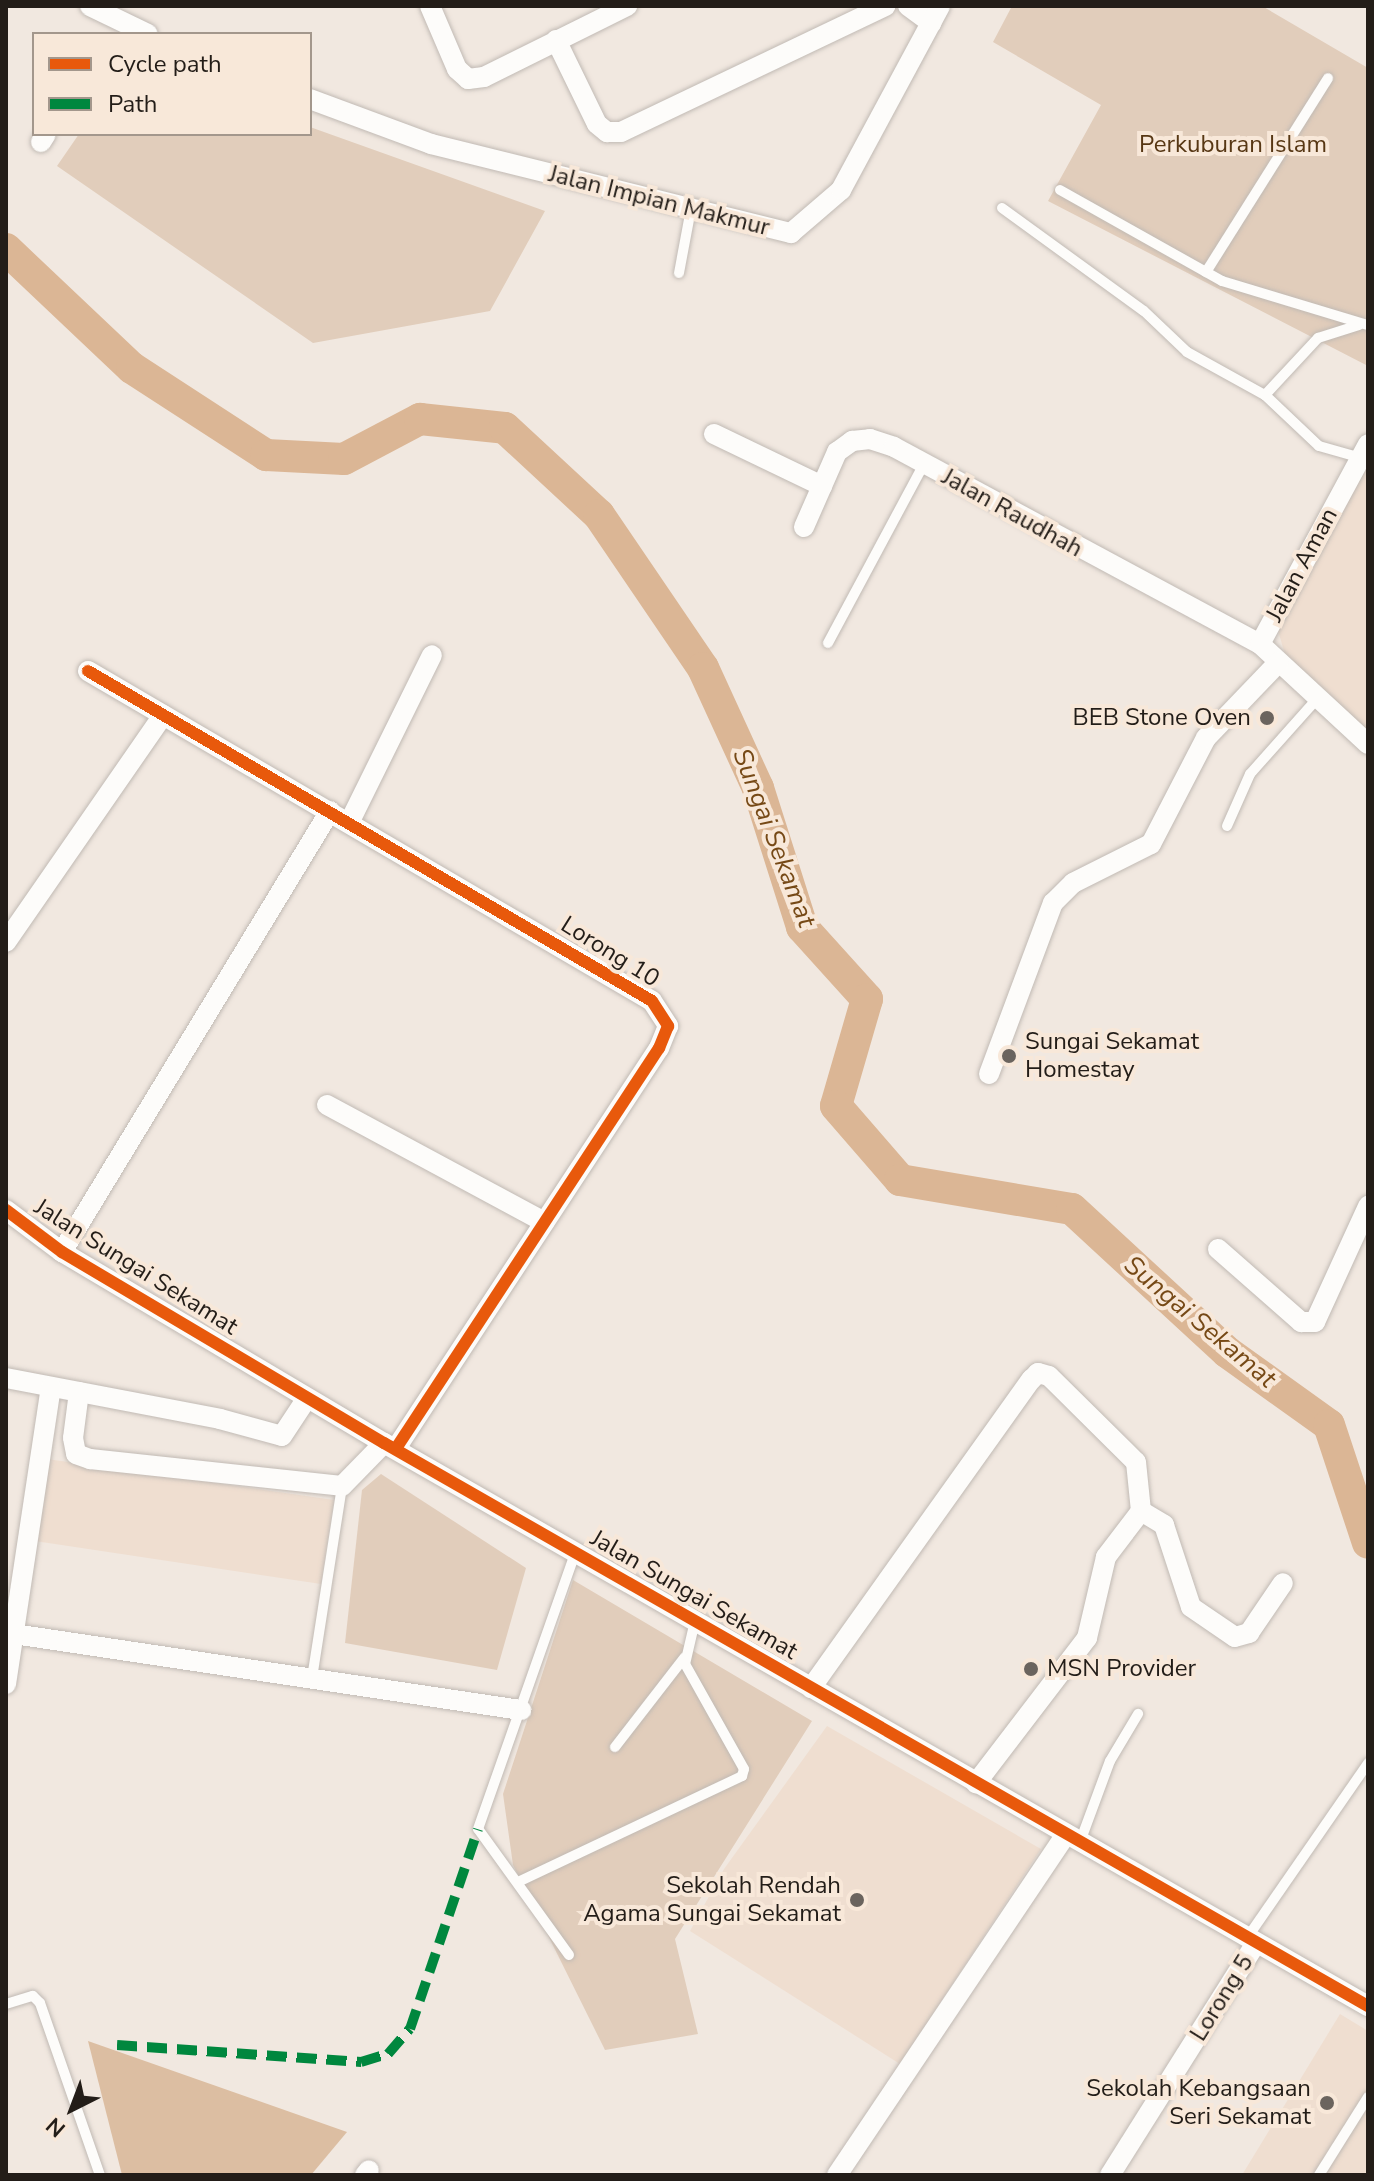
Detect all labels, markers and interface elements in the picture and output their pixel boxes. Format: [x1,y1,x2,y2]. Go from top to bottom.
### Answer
legend [32,32,312,136]
text: Cycle path [108,48,222,80]
text: Path [108,88,157,120]
park label: Perkuburan Islam [1139,131,1327,159]
street label: Jalan Impian Makmur [546,160,772,242]
street label: Jalan Raudhah [937,463,1087,563]
street label: Jalan Aman [1260,503,1344,627]
place label: BEB Stone Oven [1072,704,1251,732]
marker: BEB Stone Oven [1258,709,1276,727]
water label: Sungai Sekamat [726,744,822,932]
street label: Lorong 10 [555,910,665,994]
place label: Sungai Sekamat Homestay [1025,1028,1199,1084]
marker: Sungai Sekamat Homestay [1000,1047,1018,1065]
street label: Jalan Sungai Sekamat [29,1193,243,1341]
water label: Sungai Sekamat [1118,1249,1282,1395]
street label: Jalan Sungai Sekamat [585,1524,803,1666]
place label: MSN Provider [1047,1655,1196,1683]
marker: MSN Provider [1022,1660,1040,1678]
place label: Sekolah Rendah Agama Sungai Sekamat [583,1872,841,1928]
marker: Sekolah Rendah Agama Sungai Sekamat [848,1891,866,1909]
street label: Lorong 5 [1184,1950,1260,2046]
north arrow [32,2069,112,2149]
place label: Sekolah Kebangsaan Seri Sekamat [1086,2075,1311,2131]
marker: Sekolah Kebangsaan Seri Sekamat [1318,2094,1336,2112]
text: N [40,2110,72,2143]

